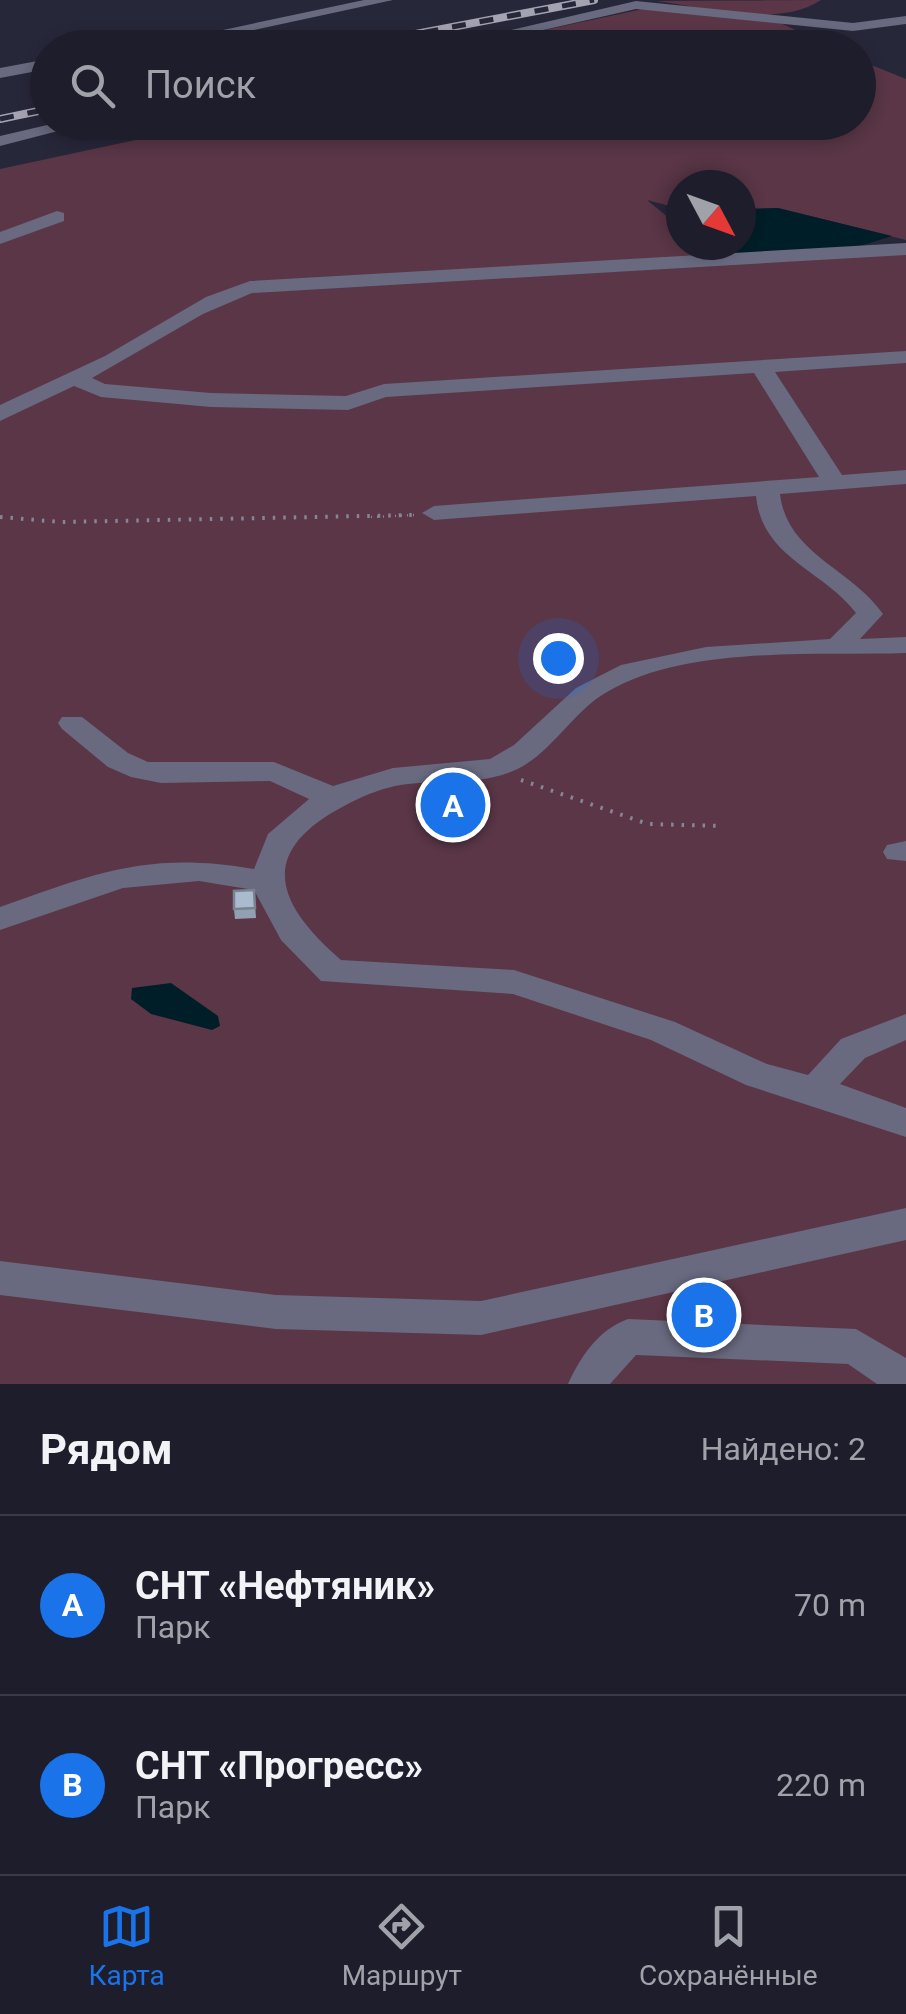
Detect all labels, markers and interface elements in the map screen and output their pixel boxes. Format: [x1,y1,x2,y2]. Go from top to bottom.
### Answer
search box [30,30,876,140]
icon: search [65,58,120,113]
text: Поиск [145,63,256,107]
north arrow [666,170,756,260]
your location [533,633,584,684]
pin: A [420,768,486,842]
pin: B [672,1278,736,1352]
text: Рядом [40,1425,173,1474]
text: Найдено: 2 [701,1430,866,1468]
text: СНТ «Нефтяник» [135,1564,435,1608]
text: A [62,1586,83,1624]
text: 70 m [794,1586,866,1624]
text: Парк [135,1608,211,1646]
text: СНТ «Прогресс» [135,1744,423,1788]
text: B [62,1766,83,1804]
text: 220 m [776,1766,866,1804]
text: Парк [135,1788,211,1826]
tab: Карта [88,1899,165,1992]
tab: Маршрут [342,1899,462,1992]
tab: Сохранённые [639,1899,818,1992]

